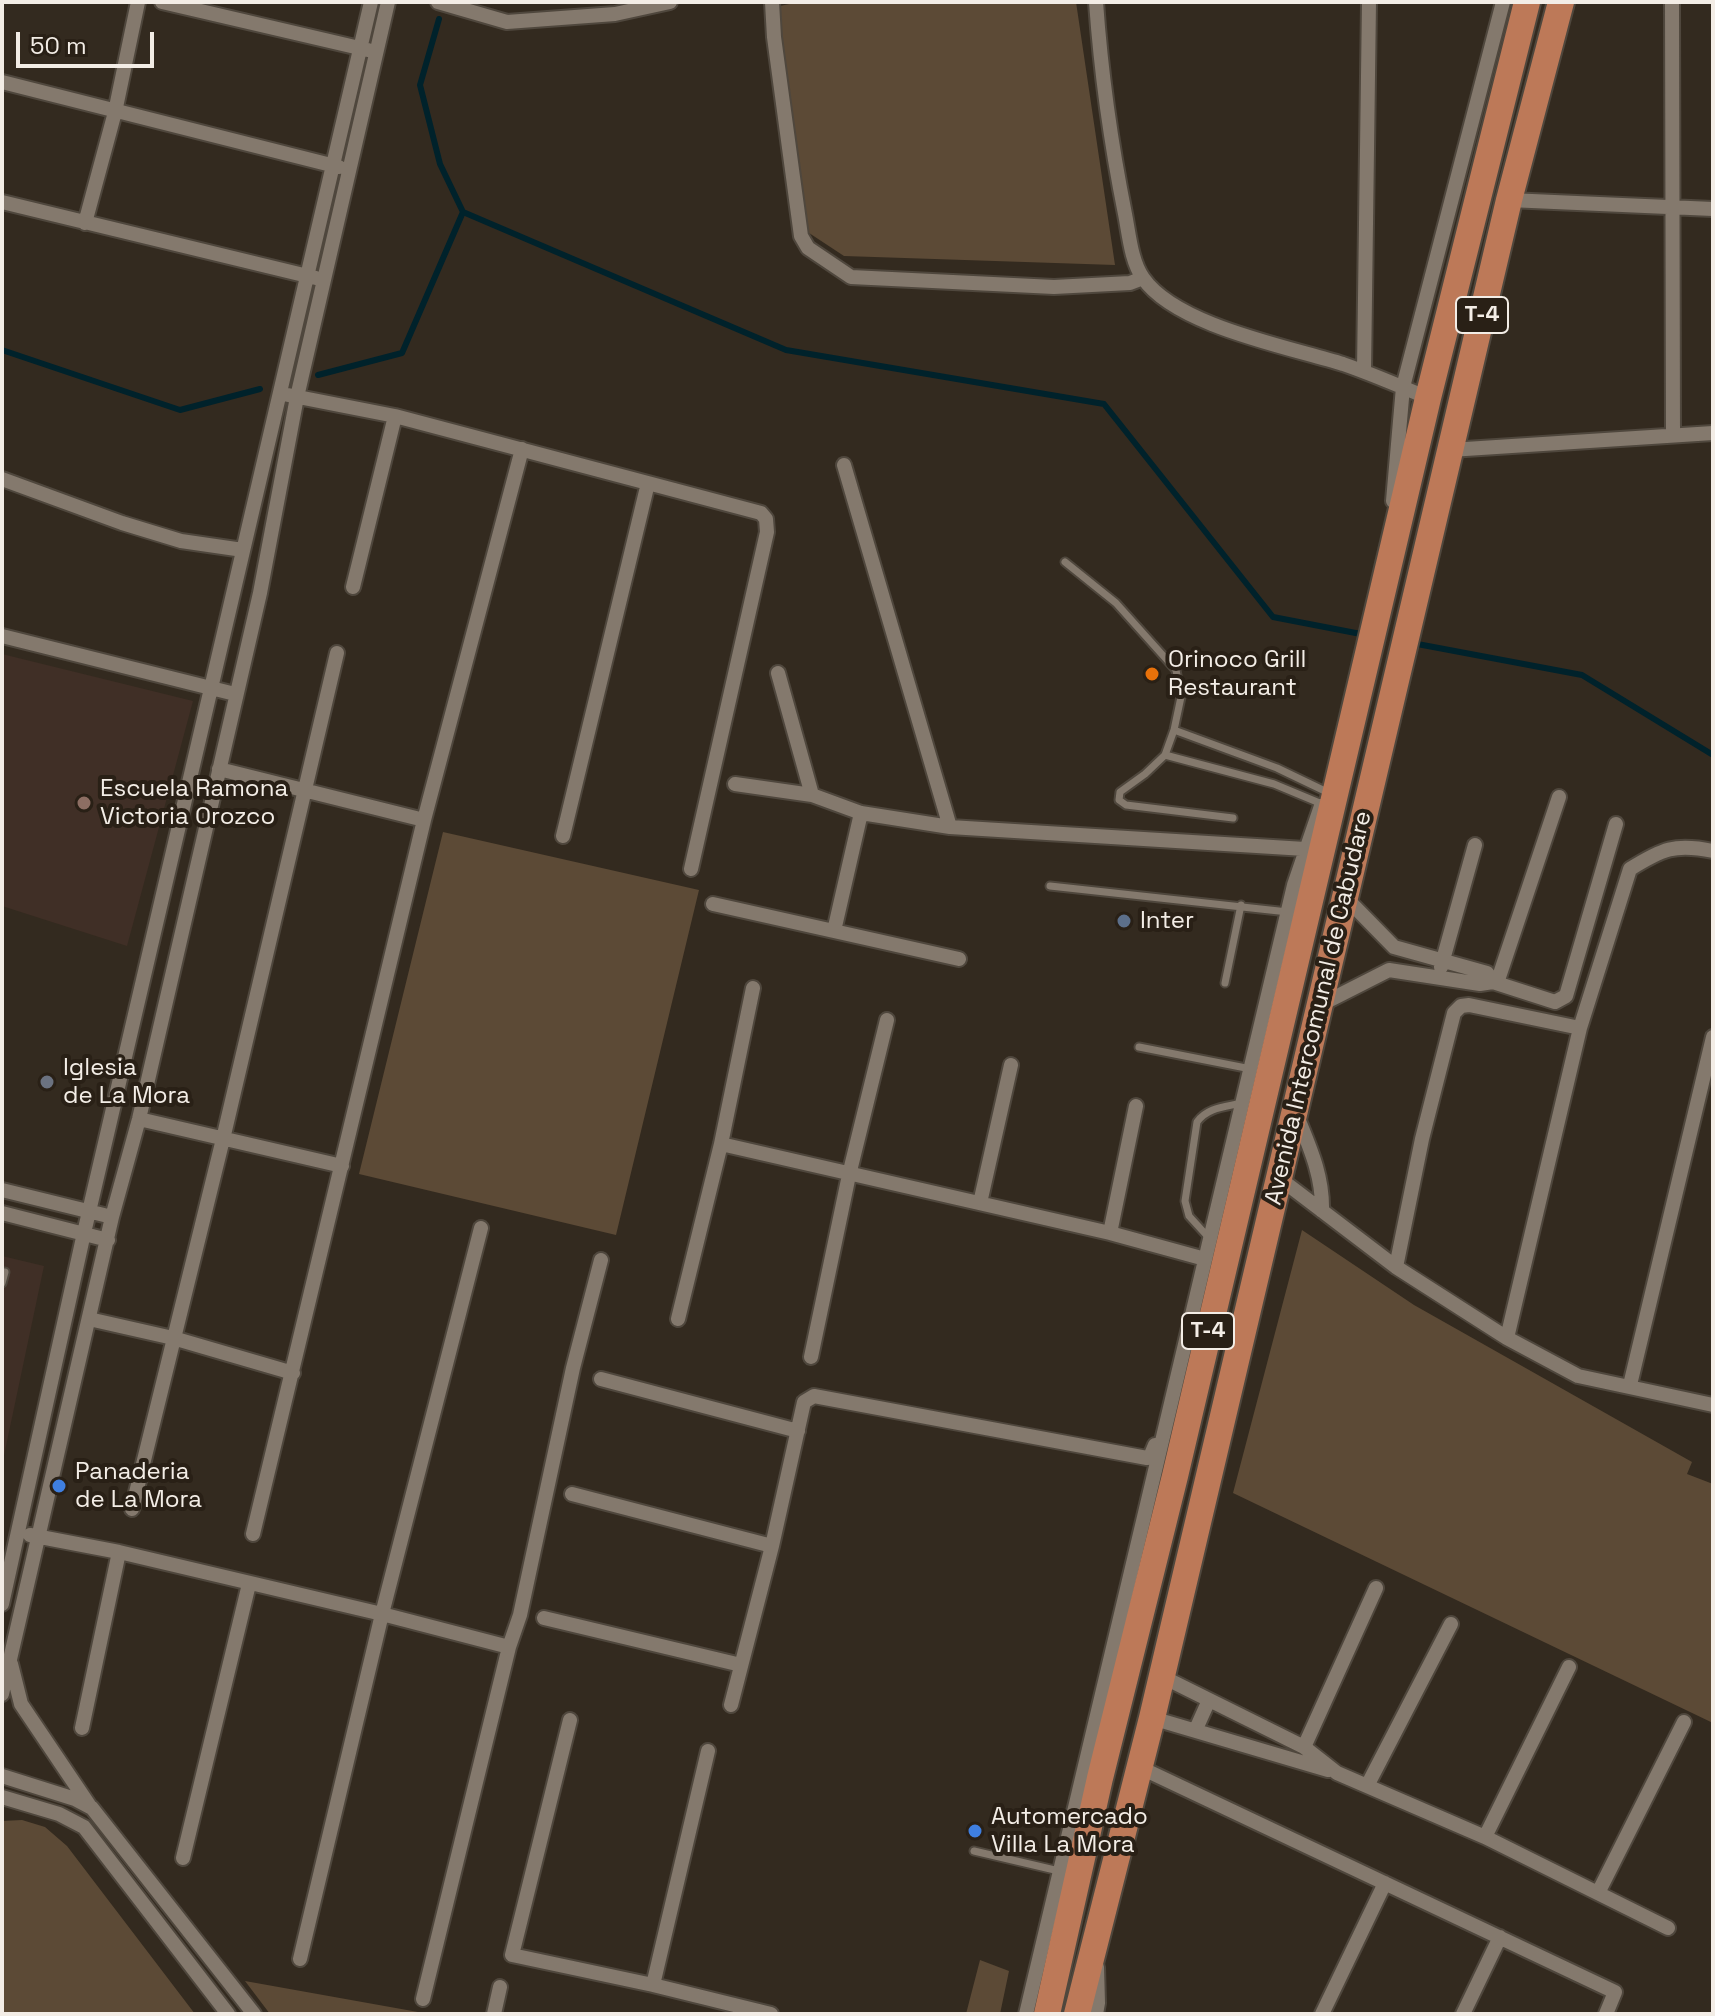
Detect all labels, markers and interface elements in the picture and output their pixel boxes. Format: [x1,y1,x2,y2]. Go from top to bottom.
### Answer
scale bar [20,16,158,66]
text: 50 m [30,30,87,61]
road number: T-4 [1456,297,1508,333]
place label: Orinoco Grill Restaurant [1168,646,1306,702]
marker: Orinoco Grill Restaurant [1143,665,1161,683]
place label: Escuela Ramona Victoria Orozco [100,775,288,831]
marker: Escuela Ramona Victoria Orozco [75,794,93,812]
street label: Avenida Intercomunal de Cabudare [1260,808,1378,1208]
place label: Inter [1140,907,1194,935]
marker: Inter [1115,912,1133,930]
place label: Iglesia de La Mora [63,1054,190,1110]
marker: Iglesia de La Mora [38,1073,56,1091]
road number: T-4 [1182,1313,1234,1349]
place label: Panaderia de La Mora [75,1458,202,1514]
marker: Panaderia de La Mora [50,1477,68,1495]
place label: Automercado Villa La Mora [991,1803,1148,1859]
marker: Automercado Villa La Mora [966,1822,984,1840]

